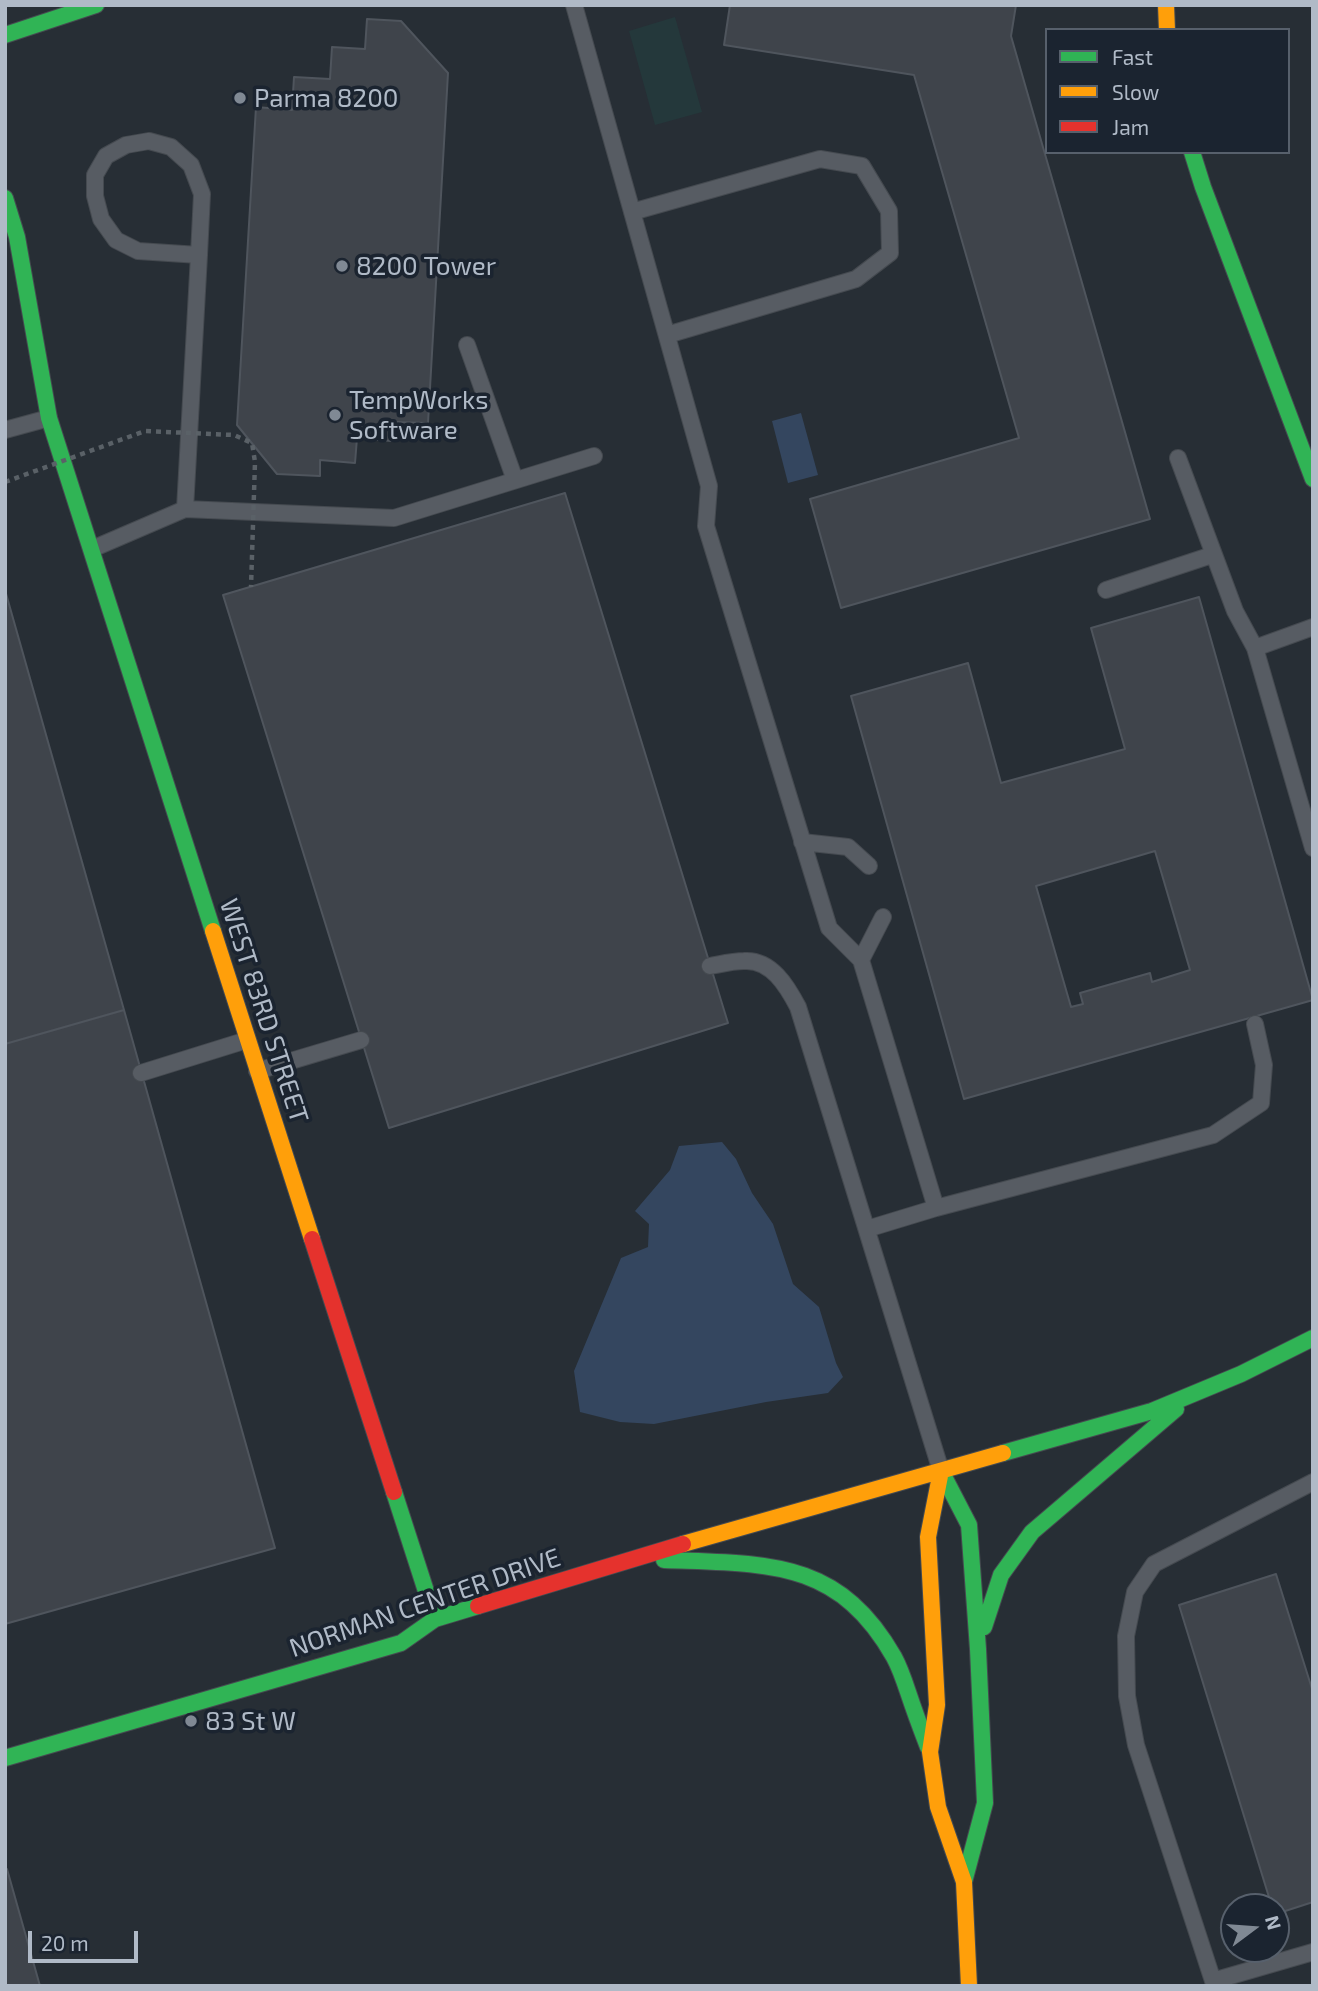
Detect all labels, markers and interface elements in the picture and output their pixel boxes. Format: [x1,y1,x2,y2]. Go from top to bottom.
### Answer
legend [1045,28,1290,154]
text: Fast [1112,44,1153,69]
text: Slow [1112,79,1159,104]
place label: Parma 8200 [254,82,399,114]
marker: Parma 8200 [232,90,248,106]
text: Jam [1112,114,1149,139]
place label: 8200 Tower [356,250,496,282]
marker: 8200 Tower [334,258,350,274]
place label: TempWorks Software [349,384,488,446]
marker: TempWorks Software [327,407,343,423]
street label: WEST 83RD STREET [213,895,315,1127]
street label: NORMAN CENTER DRIVE [285,1542,565,1664]
place label: 83 St W [205,1705,296,1737]
marker: 83 St W [183,1713,199,1729]
north arrow [1220,1893,1290,1963]
text: N [1261,1913,1287,1932]
scale bar [32,1918,142,1962]
text: 20 m [41,1930,89,1955]

